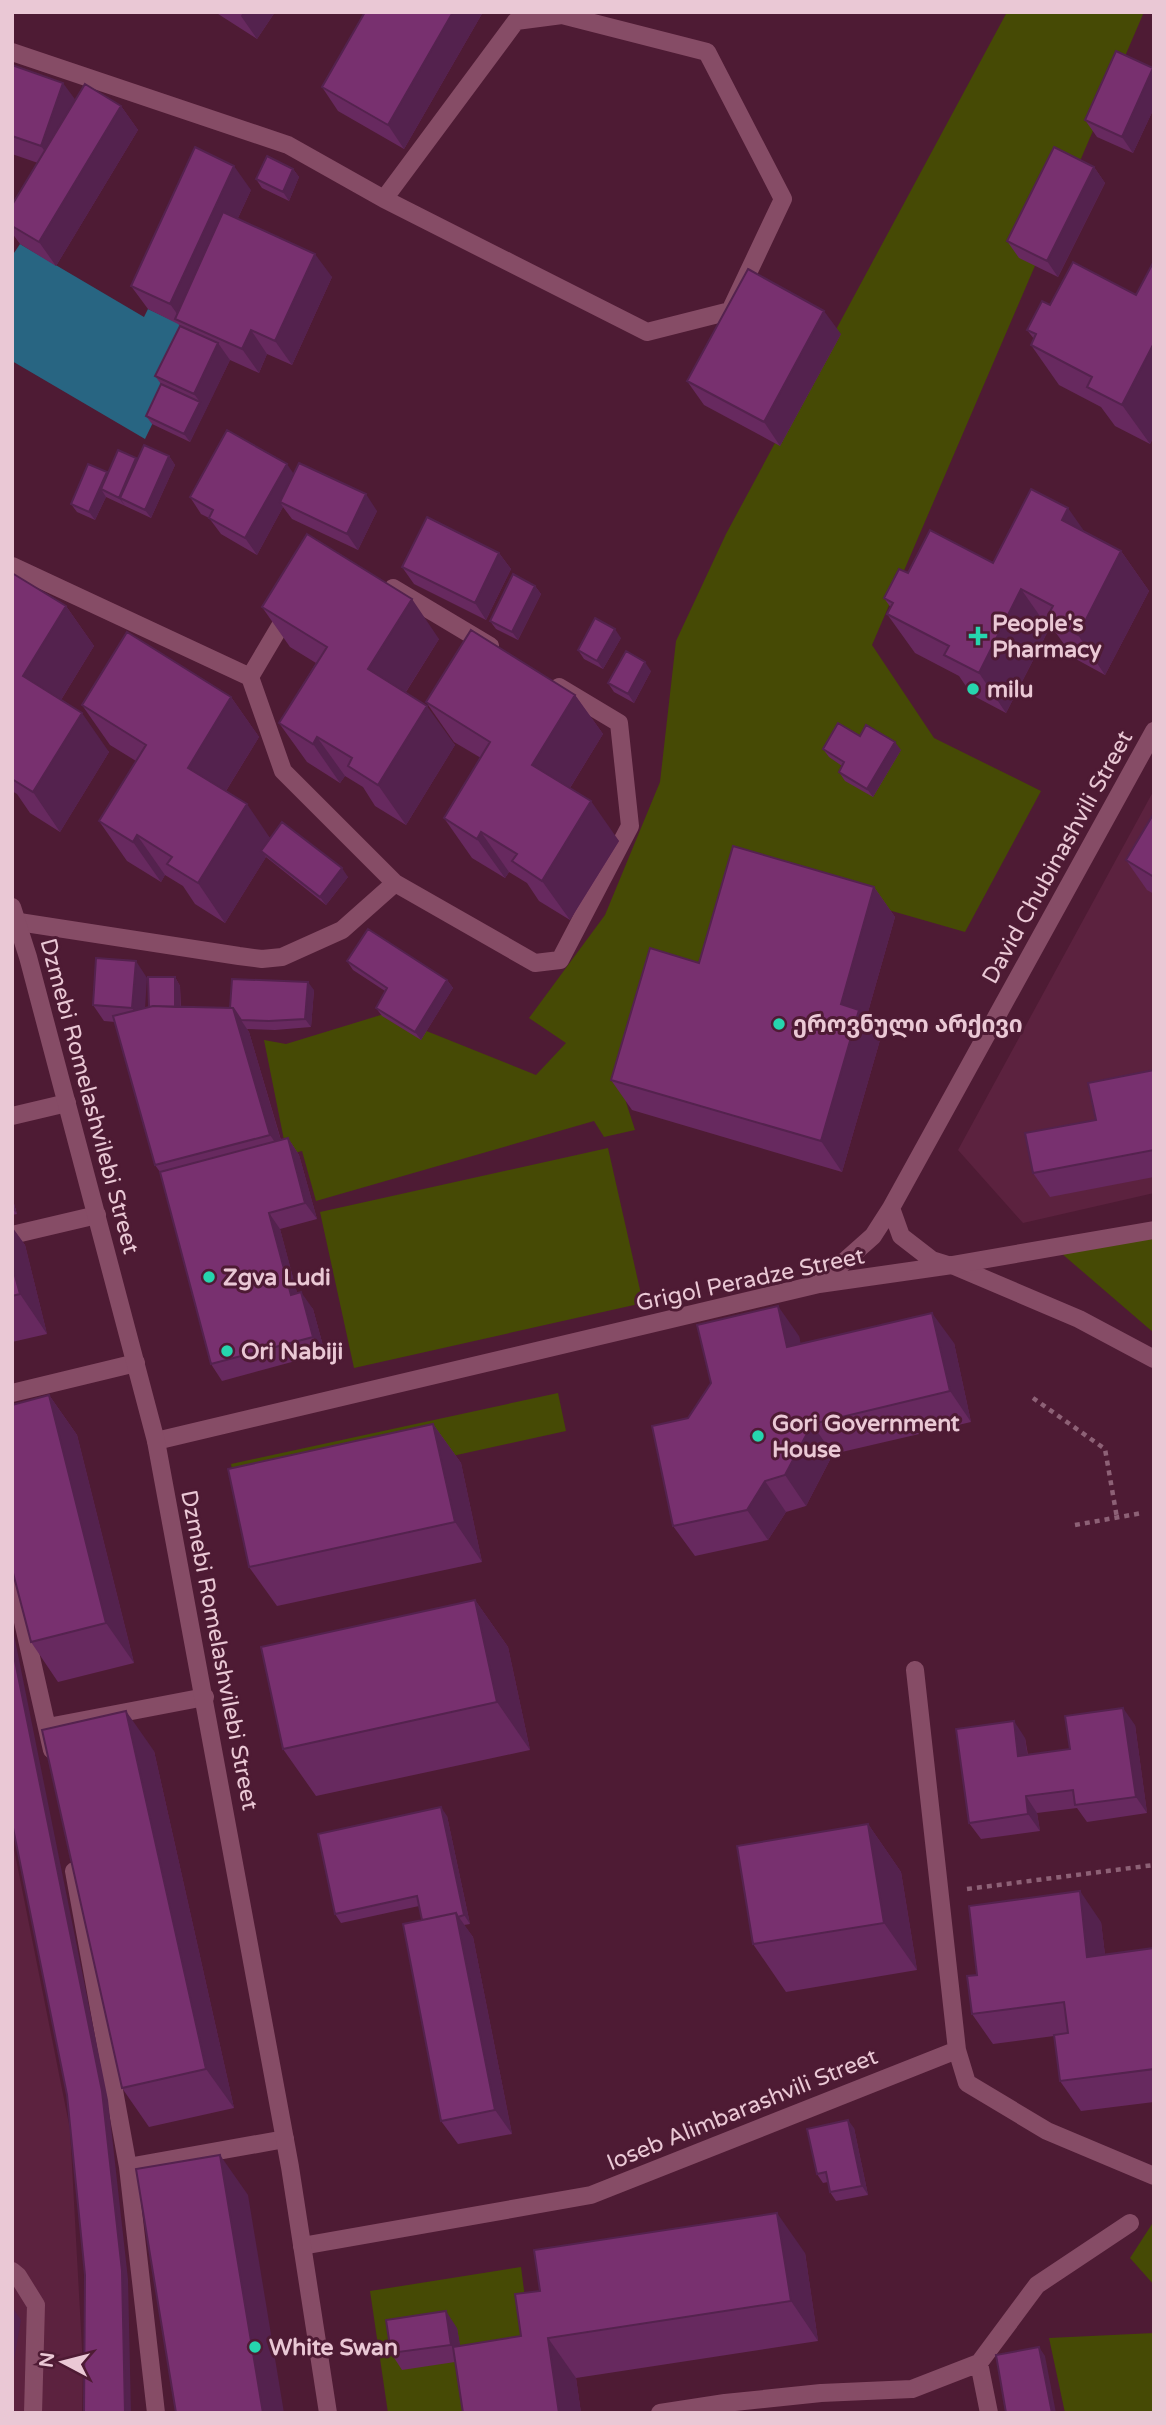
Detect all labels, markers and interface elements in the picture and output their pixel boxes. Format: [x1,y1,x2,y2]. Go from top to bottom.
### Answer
place label: People's Pharmacy [992,610,1102,664]
marker: People's Pharmacy [970,628,986,644]
place label: milu [987,676,1034,704]
marker: milu [965,681,981,697]
street label: David Chubinashvili Street [976,726,1139,989]
street label: Dzmebi Romelashvilebi Street [33,935,145,1257]
place label: ეროვნული არქივი [793,1011,1023,1039]
marker: ეროვნული არქივი [771,1016,787,1032]
street label: Grigol Peradze Street [633,1242,867,1318]
place label: Zgva Ludi [223,1264,331,1292]
marker: Zgva Ludi [201,1269,217,1285]
place label: Ori Nabiji [241,1338,343,1366]
marker: Ori Nabiji [219,1343,235,1359]
place label: Gori Government House [772,1410,960,1464]
marker: Gori Government House [750,1428,766,1444]
street label: Dzmebi Romelashvilebi Street [174,1488,264,1813]
street label: Ioseb Alimbarashvili Street [603,2043,882,2177]
north arrow [28,2327,98,2397]
place label: White Swan [269,2334,398,2362]
marker: White Swan [247,2339,263,2355]
text: N [35,2351,59,2369]

